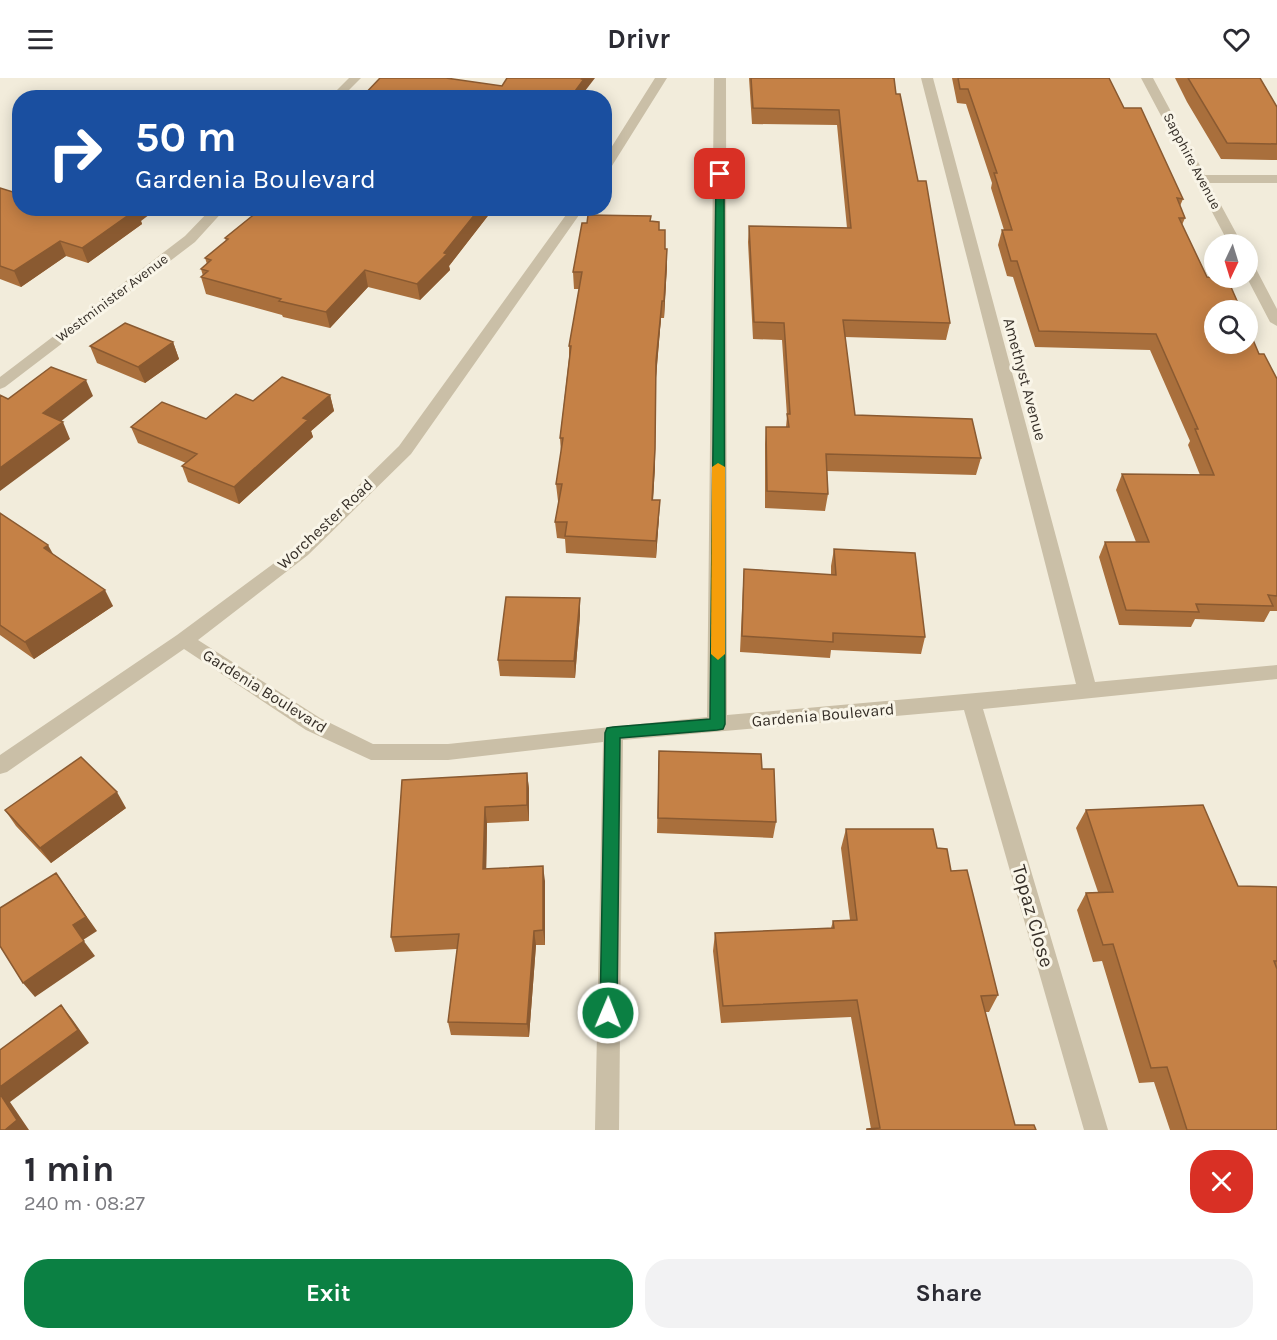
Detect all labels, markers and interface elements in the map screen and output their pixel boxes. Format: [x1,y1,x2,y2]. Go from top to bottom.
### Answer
icon: menu [24,23,57,56]
text: Drivr [607,23,670,55]
icon: heart [1220,23,1253,56]
street label: Sapphire Avenue [1159,110,1225,212]
text: 50 m [135,112,237,162]
icon: right [36,114,114,192]
pin [694,148,745,199]
icon: arrive [703,157,736,190]
text: Gardenia Boulevard [135,163,376,195]
north arrow [1204,234,1258,288]
map controls [1204,234,1258,354]
street label: Westminister Avenue [53,250,171,346]
button: search [1204,300,1258,354]
street label: Amethyst Avenue [999,316,1051,442]
street label: Worchester Road [273,475,377,573]
street label: Gardenia Boulevard [199,645,331,737]
street label: Gardenia Boulevard [751,699,895,731]
street label: Topaz Close [1007,862,1059,970]
position arrow [576,981,640,1045]
text: 1 min [24,1148,114,1190]
button: close [1190,1150,1253,1213]
text: 240 m · 08:27 [24,1192,145,1215]
button: Exit [24,1259,633,1328]
button: Share [645,1259,1253,1328]

